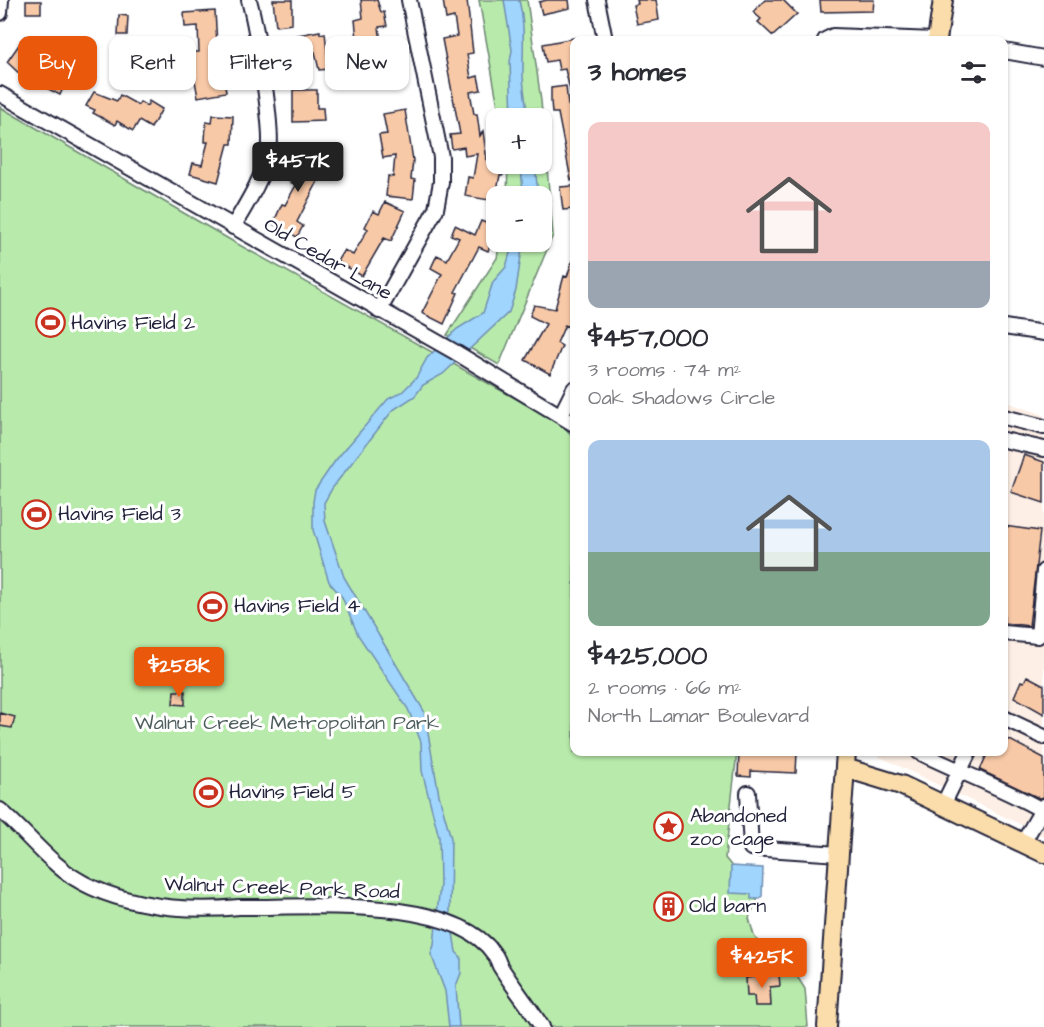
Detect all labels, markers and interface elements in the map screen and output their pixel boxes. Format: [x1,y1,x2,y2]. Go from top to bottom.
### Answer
chip: Buy [18,36,97,90]
chip: Rent [109,36,196,90]
chip: Filters [208,36,313,90]
chip: New [325,36,409,90]
text: 3 homes [588,54,687,90]
icon: filters [957,56,990,89]
map controls [486,108,552,252]
button: + [486,108,552,174]
pin: $457K [256,142,340,193]
text: $457K [266,147,330,175]
icon: home [735,161,843,269]
button: − [486,186,552,252]
street label: Old Cedar Lane [259,211,398,307]
sports icon: Havins Field 2 [34,307,66,339]
place label: Havins Field 2 [71,309,196,337]
text: $457,000 [588,320,708,356]
text: 3 rooms · 74 m² [588,356,741,384]
text: Oak Shadows Circle [588,384,775,412]
icon: home [735,479,843,587]
sports icon: Havins Field 3 [21,498,53,530]
place label: Havins Field 3 [58,500,181,528]
sports icon: Havins Field 4 [197,590,229,622]
place label: Havins Field 4 [234,592,361,620]
text: $425,000 [588,638,707,674]
pin: $258K [137,647,221,698]
text: $258K [148,652,210,680]
text: 2 rooms · 66 m² [588,674,742,702]
text: North Lamar Boulevard [588,702,809,730]
park label: Walnut Creek Metropolitan Park [135,709,439,737]
sports icon: Havins Field 5 [192,776,224,808]
place label: Havins Field 5 [229,778,356,806]
place label: Abandoned zoo cage [690,802,787,854]
place icon: Abandoned zoo cage [653,811,685,843]
street label: Walnut Creek Park Road [164,870,400,906]
building icon: Old barn [652,890,684,922]
place label: Old barn [689,892,766,920]
pin: $425K [720,938,804,989]
text: $425K [731,943,793,971]

